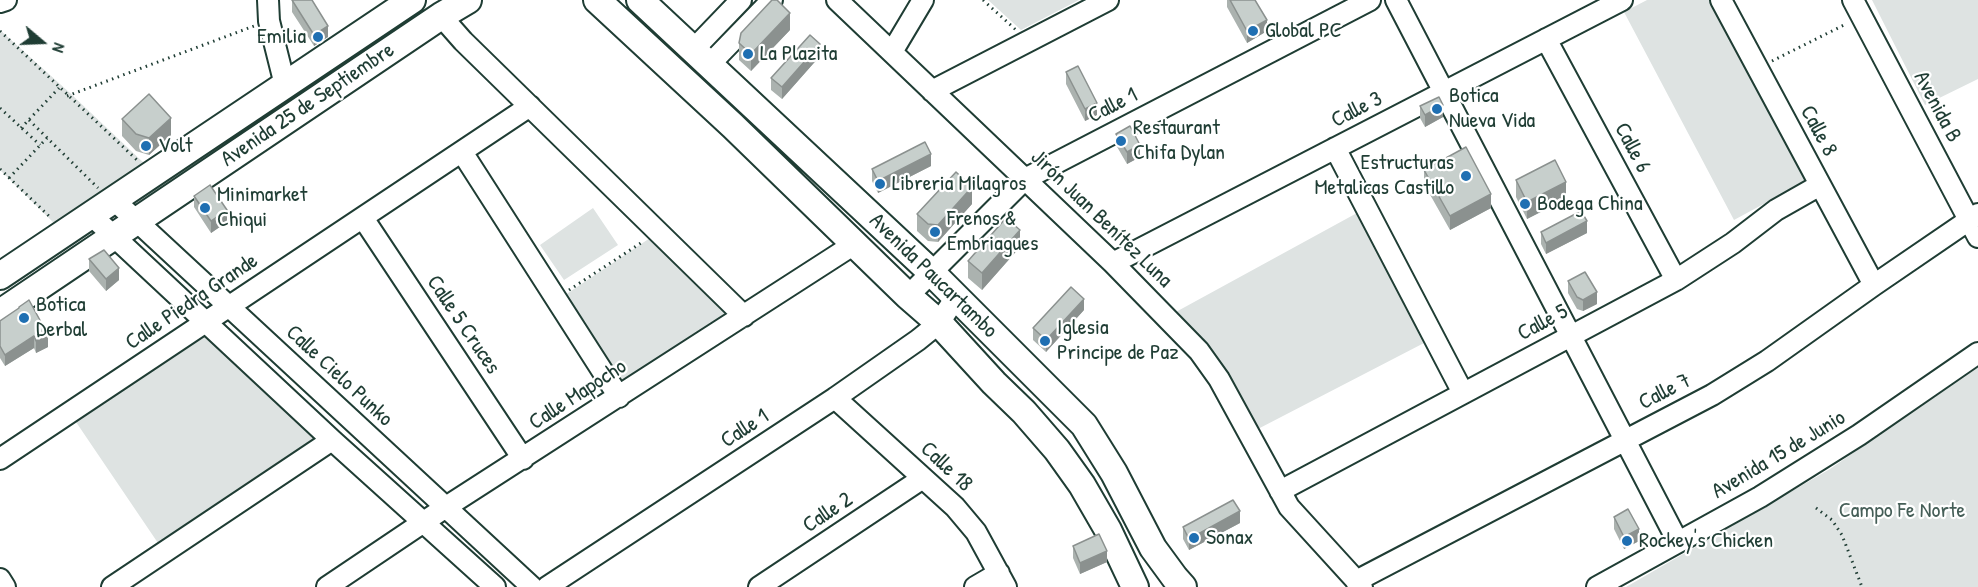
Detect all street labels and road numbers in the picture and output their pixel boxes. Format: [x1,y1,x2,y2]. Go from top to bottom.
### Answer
street label: Avenida 25 de Septiembre [216,37,400,173]
street label: Avenida B [1907,67,1967,147]
street label: Calle 1 [1084,82,1142,130]
street label: Calle 3 [1327,86,1387,134]
street label: Calle 8 [1794,101,1842,161]
street label: Calle 6 [1608,119,1656,177]
street label: Jirón Juan Benítez Luna [1025,145,1177,293]
street label: Avenida Paucartambo [863,208,1003,344]
street label: Calle Piedra Grande [121,248,263,356]
street label: Calle 5 Cruces [420,271,506,379]
street label: Calle 5 [1513,299,1573,347]
street label: Calle Cielo Punko [280,320,398,432]
street label: Calle Mapocho [524,354,632,436]
street label: Calle 7 [1635,368,1695,416]
street label: Calle 1 [716,404,774,454]
street label: Avenida 15 de Junio [1708,405,1850,505]
street label: Calle 18 [915,436,977,498]
street label: Calle 2 [798,487,858,539]

